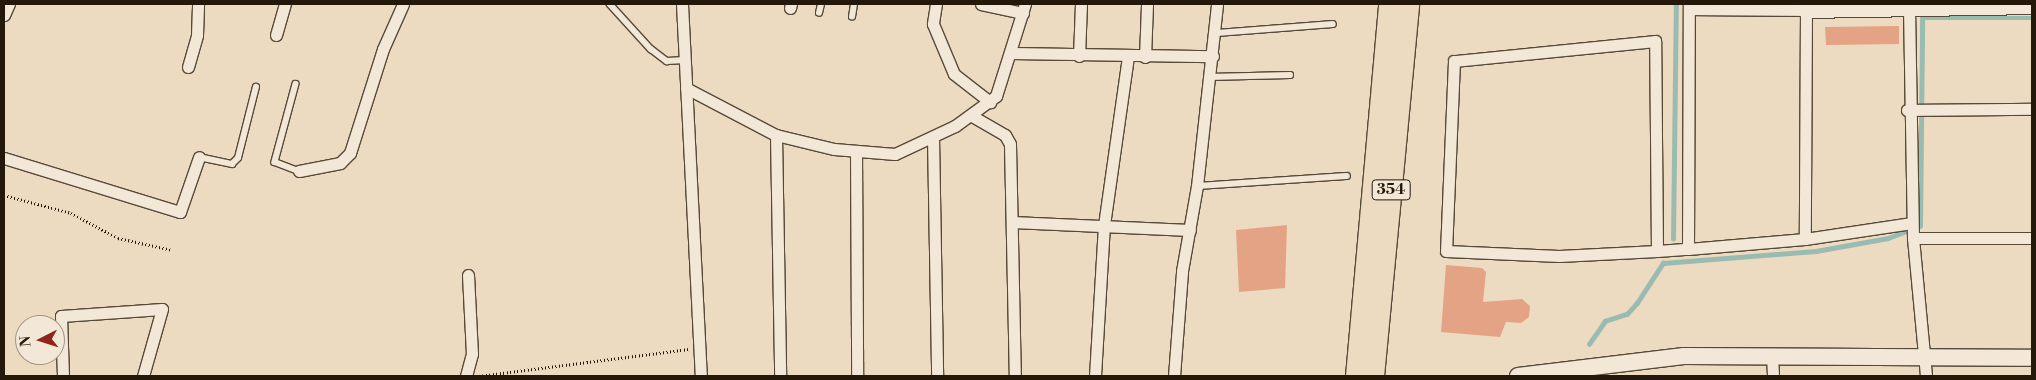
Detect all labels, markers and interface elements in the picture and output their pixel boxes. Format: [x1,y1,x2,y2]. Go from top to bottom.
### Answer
road number: 354 [1371,178,1411,202]
north arrow [15,315,65,365]
text: N [17,335,36,348]

